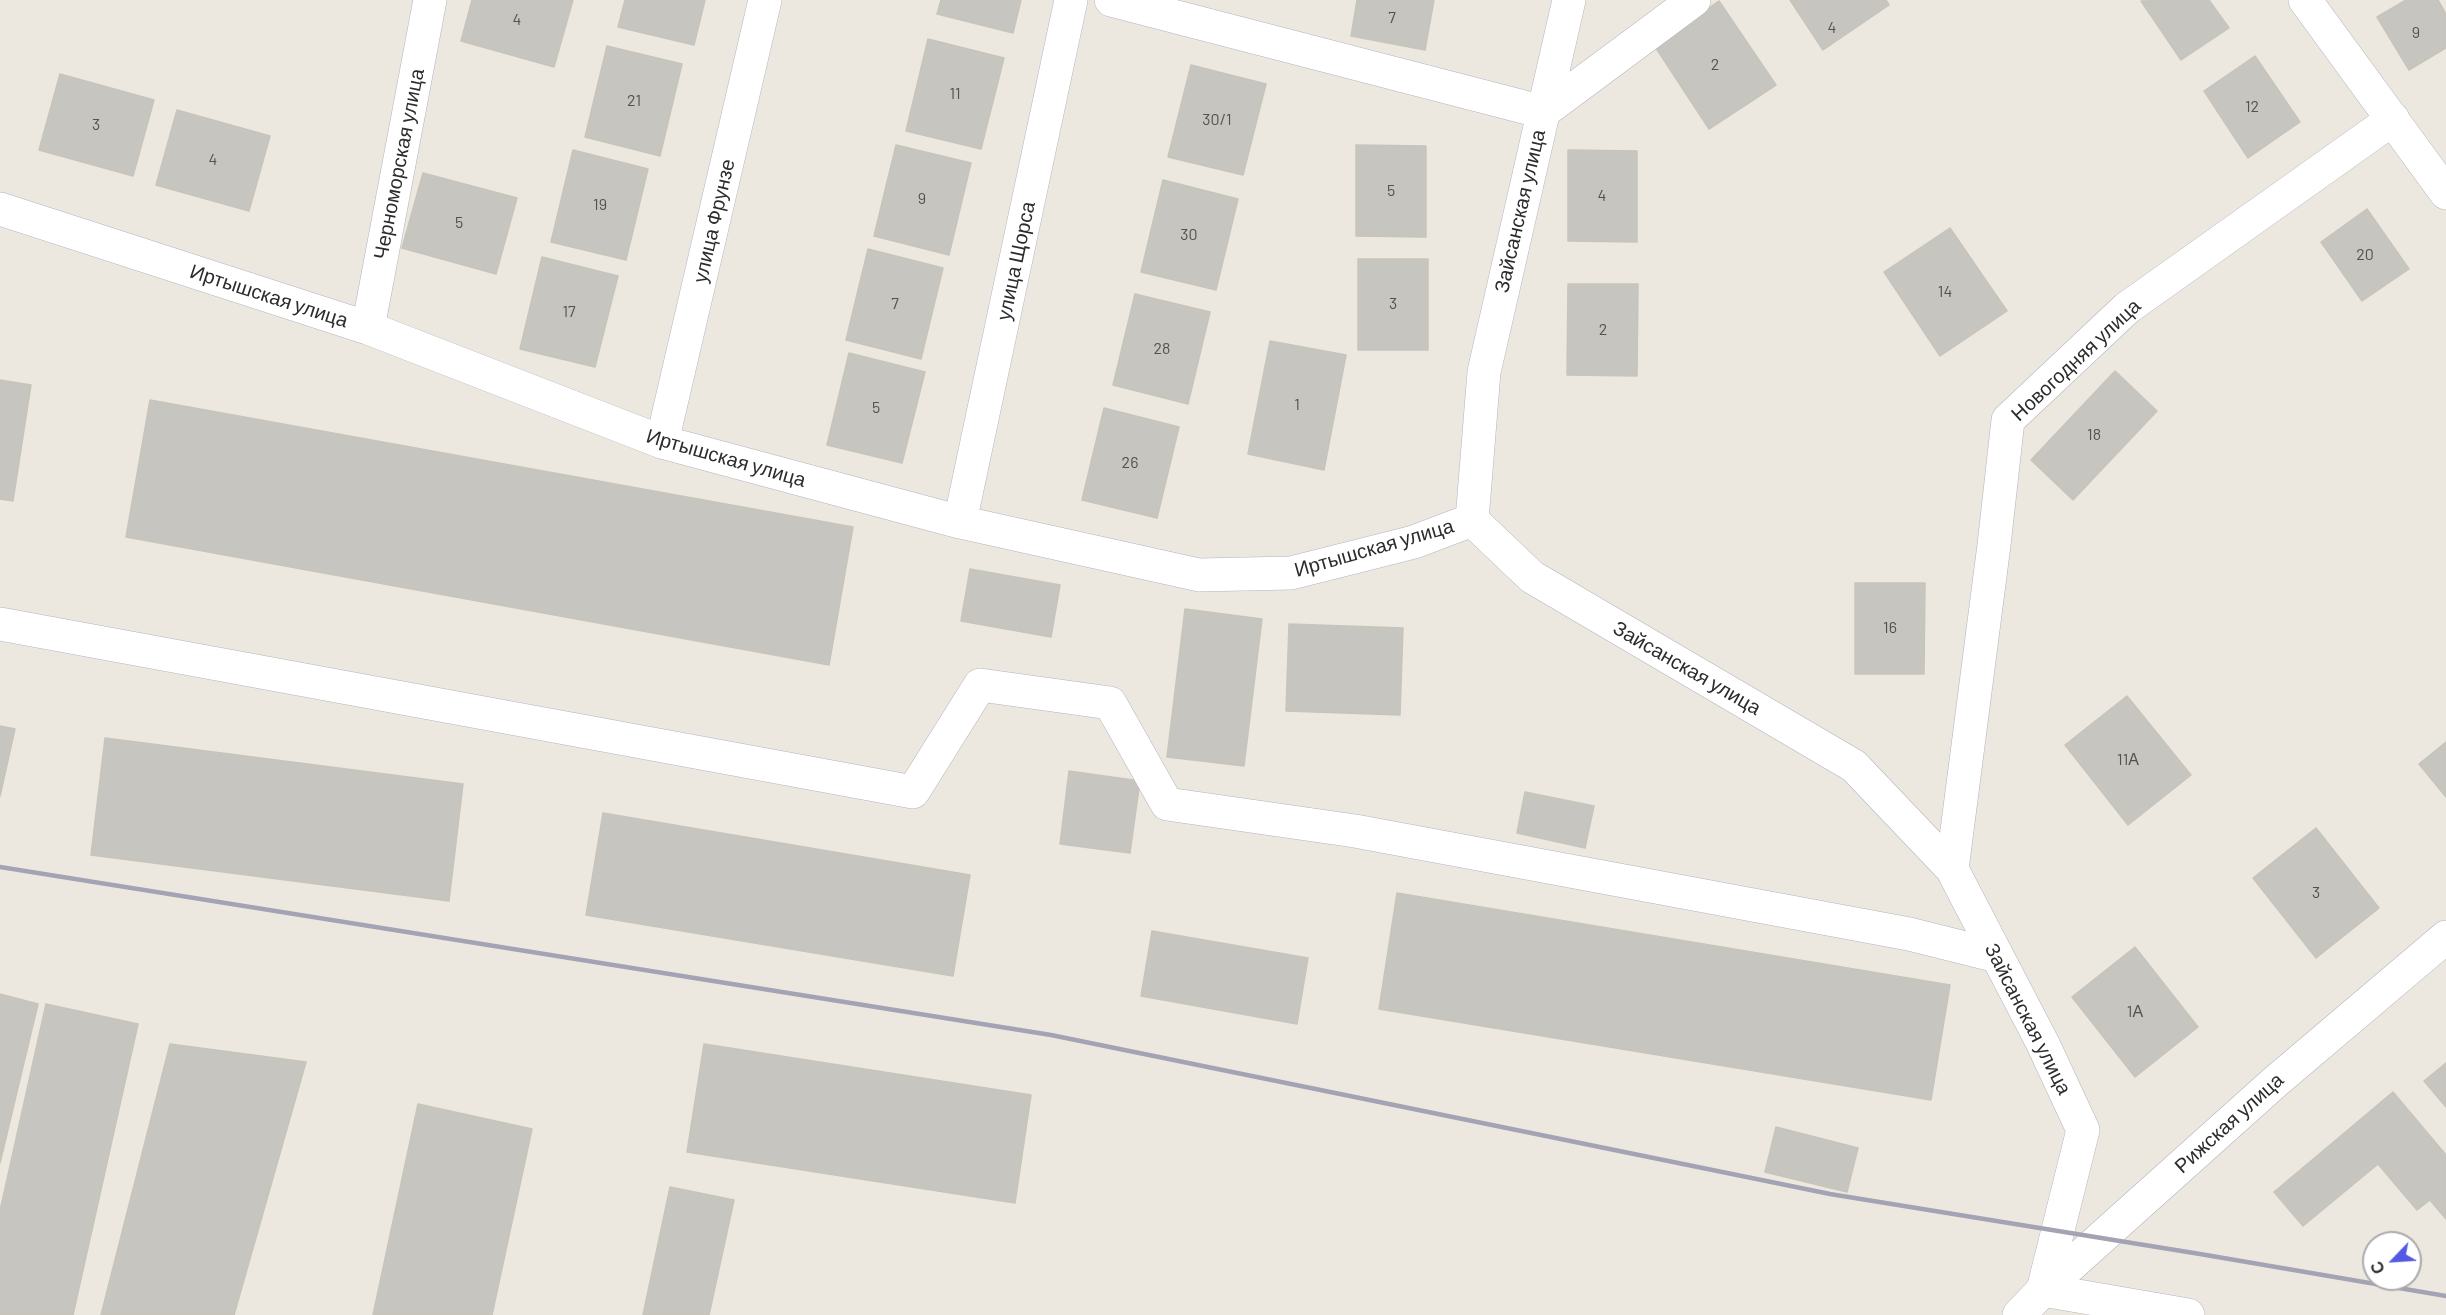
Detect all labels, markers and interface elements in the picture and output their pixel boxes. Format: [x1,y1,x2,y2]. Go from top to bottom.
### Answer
house number: 7 [1388,8,1396,28]
house number: 4 [513,10,521,30]
house number: 4 [1828,18,1836,38]
house number: 9 [2412,23,2420,43]
house number: 2 [1711,55,1719,75]
street label: Черноморская улица [369,67,429,261]
house number: 11 [949,84,961,104]
house number: 21 [627,91,641,111]
house number: 12 [2245,97,2259,117]
house number: 30/1 [1202,110,1232,130]
house number: 3 [92,115,100,135]
street label: Зайсанская улица [1490,127,1550,295]
house number: 4 [209,150,217,170]
street label: улица Фрунзе [688,157,740,285]
house number: 5 [1387,181,1395,201]
house number: 4 [1598,186,1606,206]
house number: 9 [918,189,926,209]
house number: 19 [593,195,607,215]
street label: улица Щорса [992,199,1040,323]
house number: 5 [455,213,463,233]
house number: 30 [1180,225,1198,245]
house number: 20 [2356,245,2374,265]
street label: Иртышская улица [187,259,351,333]
house number: 14 [1938,282,1952,302]
house number: 7 [891,294,899,314]
house number: 3 [1389,294,1397,314]
street label: Новогодняя улица [2006,294,2146,426]
house number: 17 [562,302,576,322]
house number: 2 [1599,320,1607,340]
house number: 28 [1154,339,1170,359]
house number: 1 [1294,395,1300,415]
house number: 5 [872,398,880,418]
street label: Иртышская улица [644,424,808,492]
house number: 18 [2087,425,2101,445]
house number: 26 [1122,453,1138,473]
street label: Иртышская улица [1292,514,1456,582]
street label: Зайсанская улица [1609,616,1765,720]
house number: 16 [1883,618,1897,638]
house number: 11А [2117,750,2139,770]
house number: 3 [2312,883,2320,903]
street label: Зайсанская улица [1979,939,2077,1099]
house number: 1А [2127,1002,2143,1022]
street label: Рижская улица [2170,1068,2288,1178]
north arrow [2362,1231,2422,1291]
text: С [2366,1259,2388,1277]

